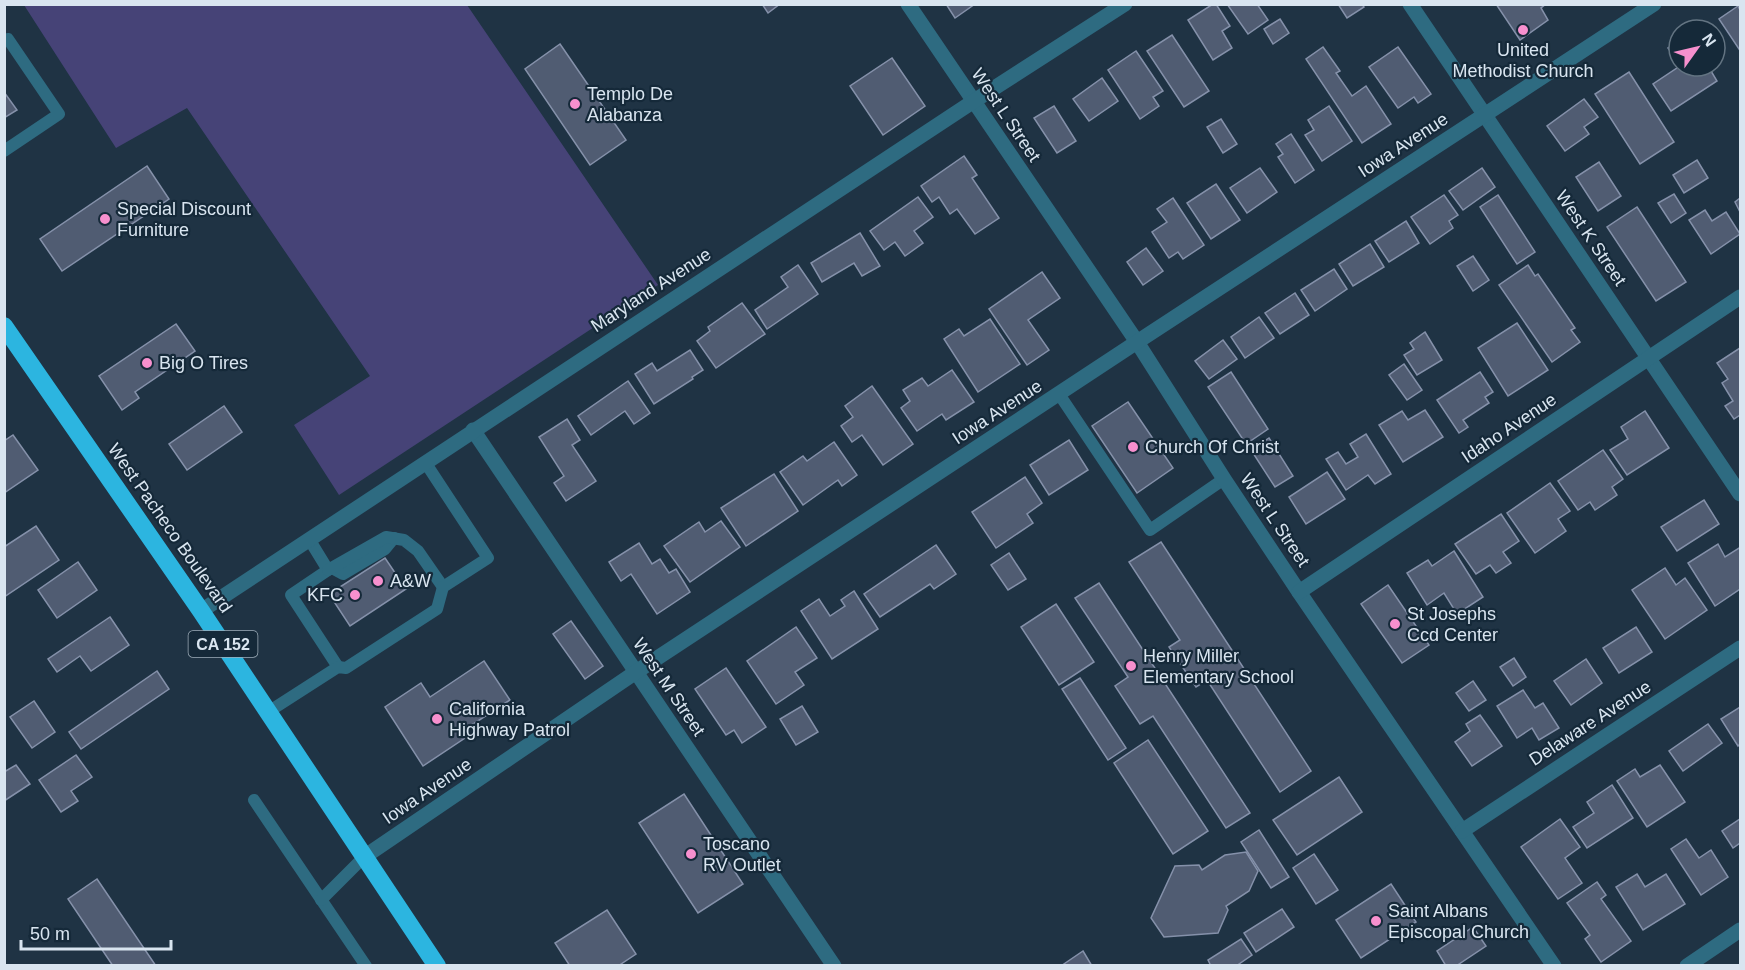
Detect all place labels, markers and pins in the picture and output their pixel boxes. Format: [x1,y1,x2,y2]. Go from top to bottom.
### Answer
marker: United Methodist Church [1516,23,1530,37]
place label: United Methodist Church [1452,40,1594,81]
place label: Templo De Alabanza [587,84,673,125]
marker: Templo De Alabanza [568,97,582,111]
place label: Special Discount Furniture [117,199,251,240]
marker: Special Discount Furniture [98,212,112,226]
place label: Big O Tires [159,353,248,373]
marker: Big O Tires [140,356,154,370]
place label: Church Of Christ [1145,437,1279,457]
marker: Church Of Christ [1126,440,1140,454]
place label: A&W [390,571,431,591]
marker: A&W [371,574,385,588]
place label: KFC [307,585,343,605]
marker: KFC [348,588,362,602]
place label: St Josephs Ccd Center [1407,604,1498,645]
marker: St Josephs Ccd Center [1388,617,1402,631]
place label: Henry Miller Elementary School [1143,646,1294,687]
marker: Henry Miller Elementary School [1124,659,1138,673]
place label: California Highway Patrol [449,699,570,740]
marker: California Highway Patrol [430,712,444,726]
place label: Toscano RV Outlet [703,834,781,875]
marker: Toscano RV Outlet [684,847,698,861]
place label: Saint Albans Episcopal Church [1388,901,1529,942]
marker: Saint Albans Episcopal Church [1369,914,1383,928]

